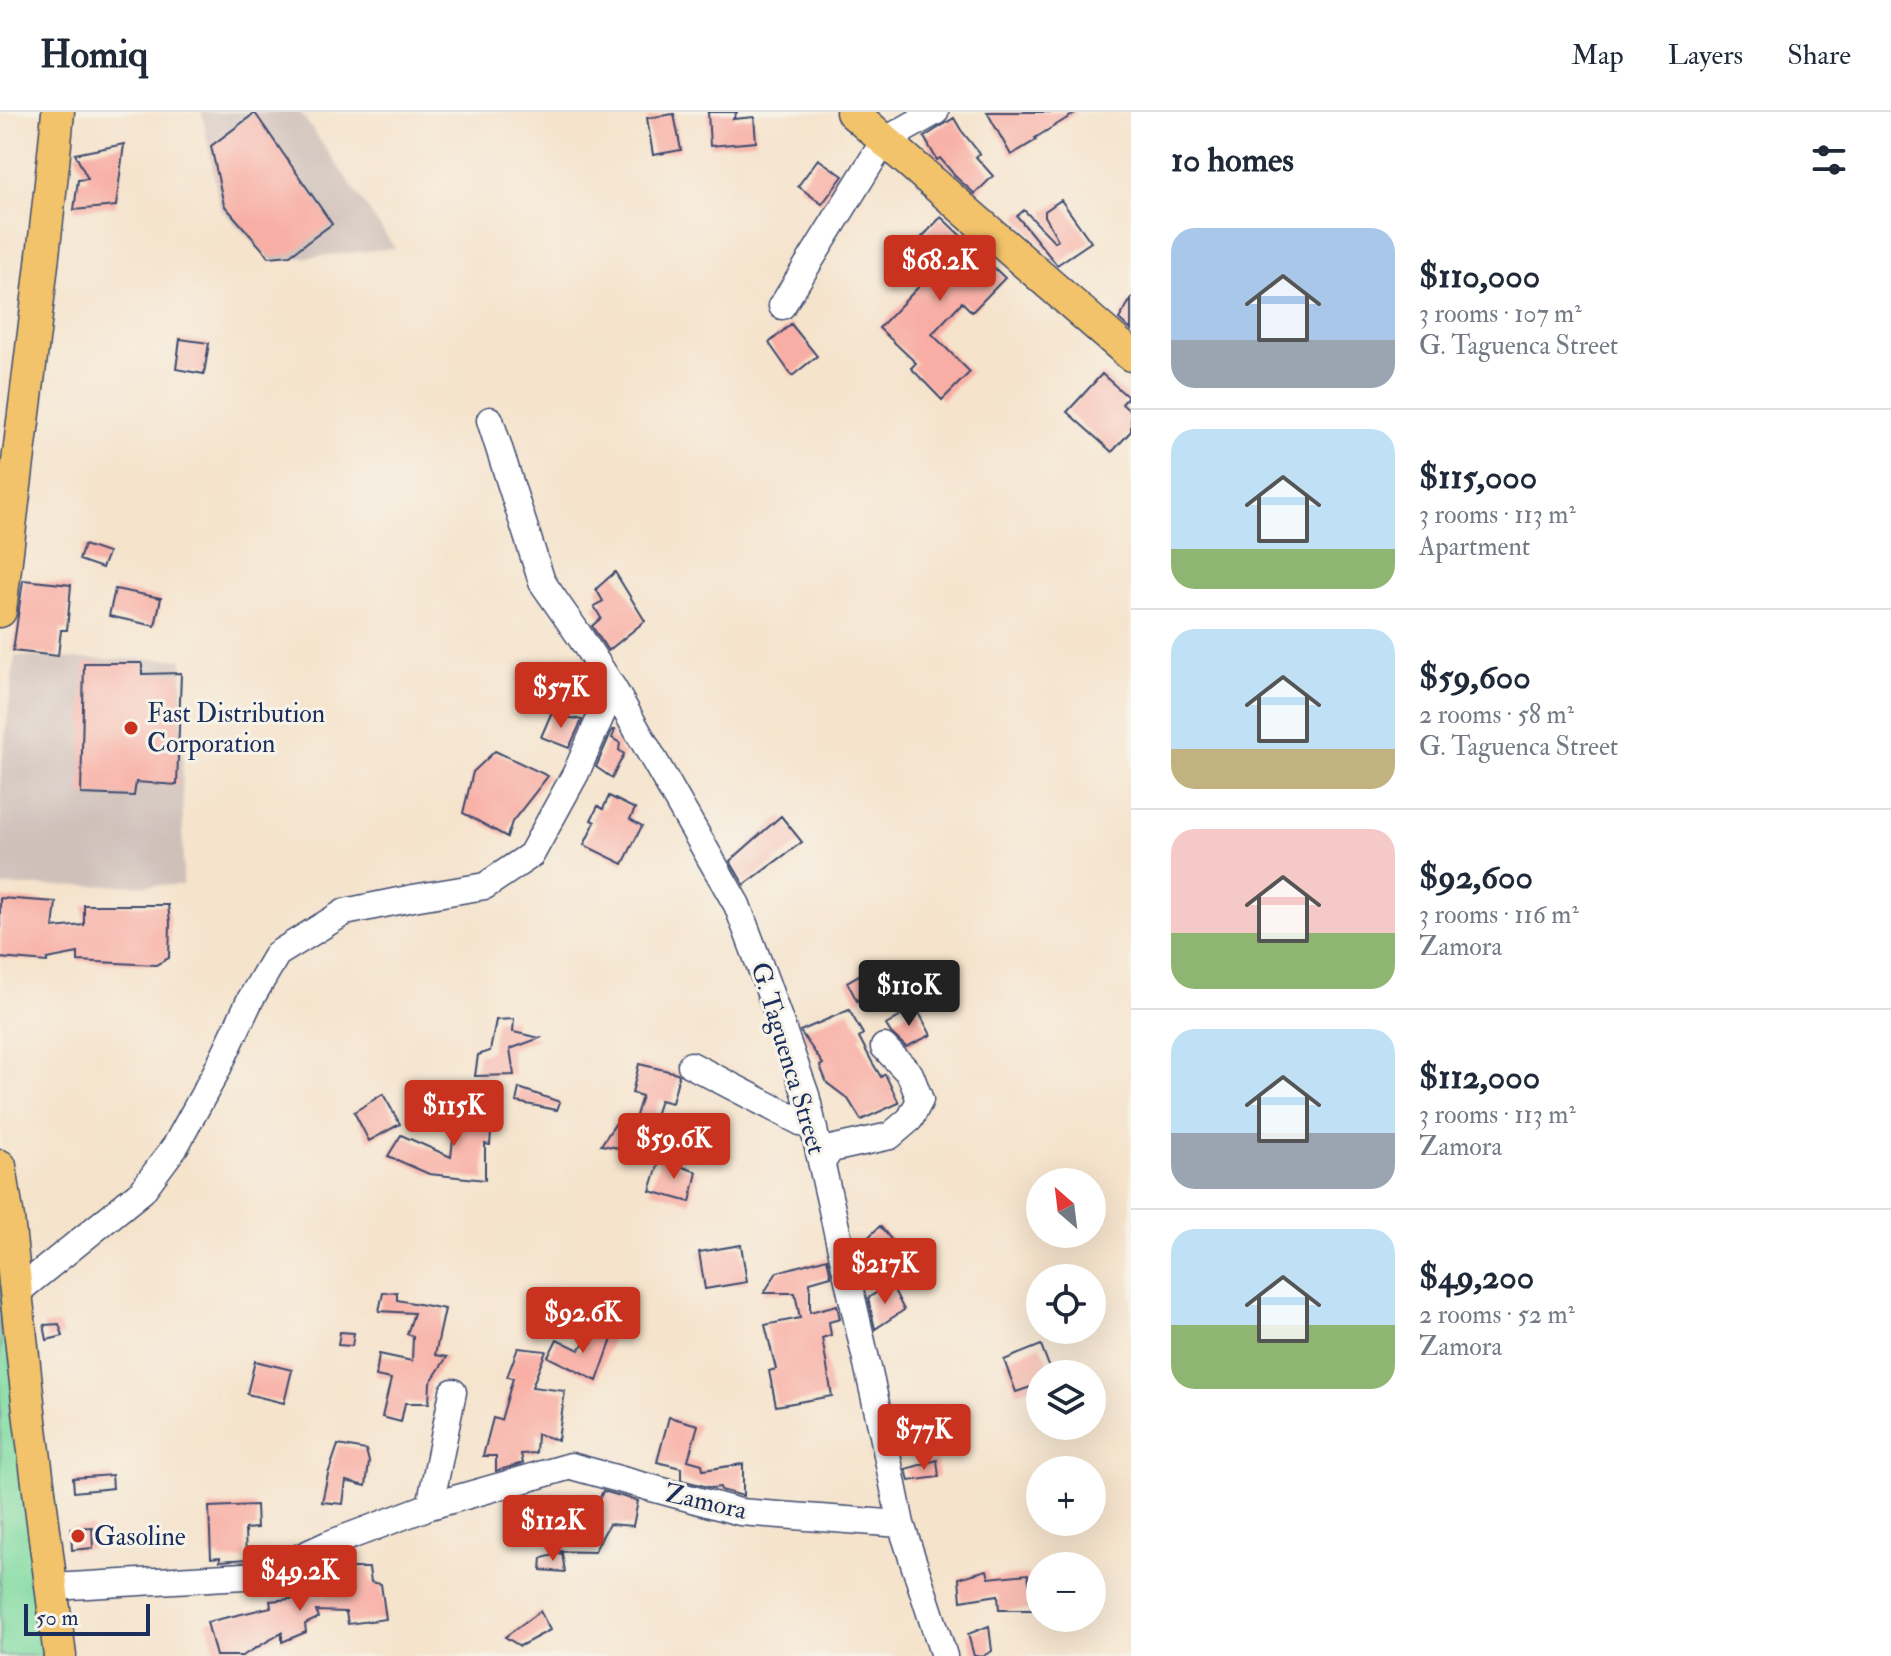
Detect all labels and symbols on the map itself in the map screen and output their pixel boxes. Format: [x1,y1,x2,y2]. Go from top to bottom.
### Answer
pin: $68.2K [875,235,1005,303]
pin: $57K [514,662,608,730]
place label: Fast Distribution Corporation [147,698,325,761]
marker: Fast Distribution Corporation [122,719,140,737]
street label: G. Taguenca Street [744,958,832,1158]
pin: $110K [853,960,965,1028]
pin: $115K [398,1080,510,1148]
pin: $59.6K [609,1113,739,1181]
north arrow [1026,1168,1106,1248]
pin: $217K [829,1238,941,1306]
pin: $92.6K [518,1287,648,1355]
pin: $77K [877,1404,971,1472]
street label: Zamora [662,1477,750,1527]
pin: $112K [497,1495,609,1563]
place label: Gasoline [94,1521,186,1553]
marker: Gasoline [69,1527,87,1545]
pin: $49.2K [235,1545,365,1613]
scale bar [24,1600,150,1636]

